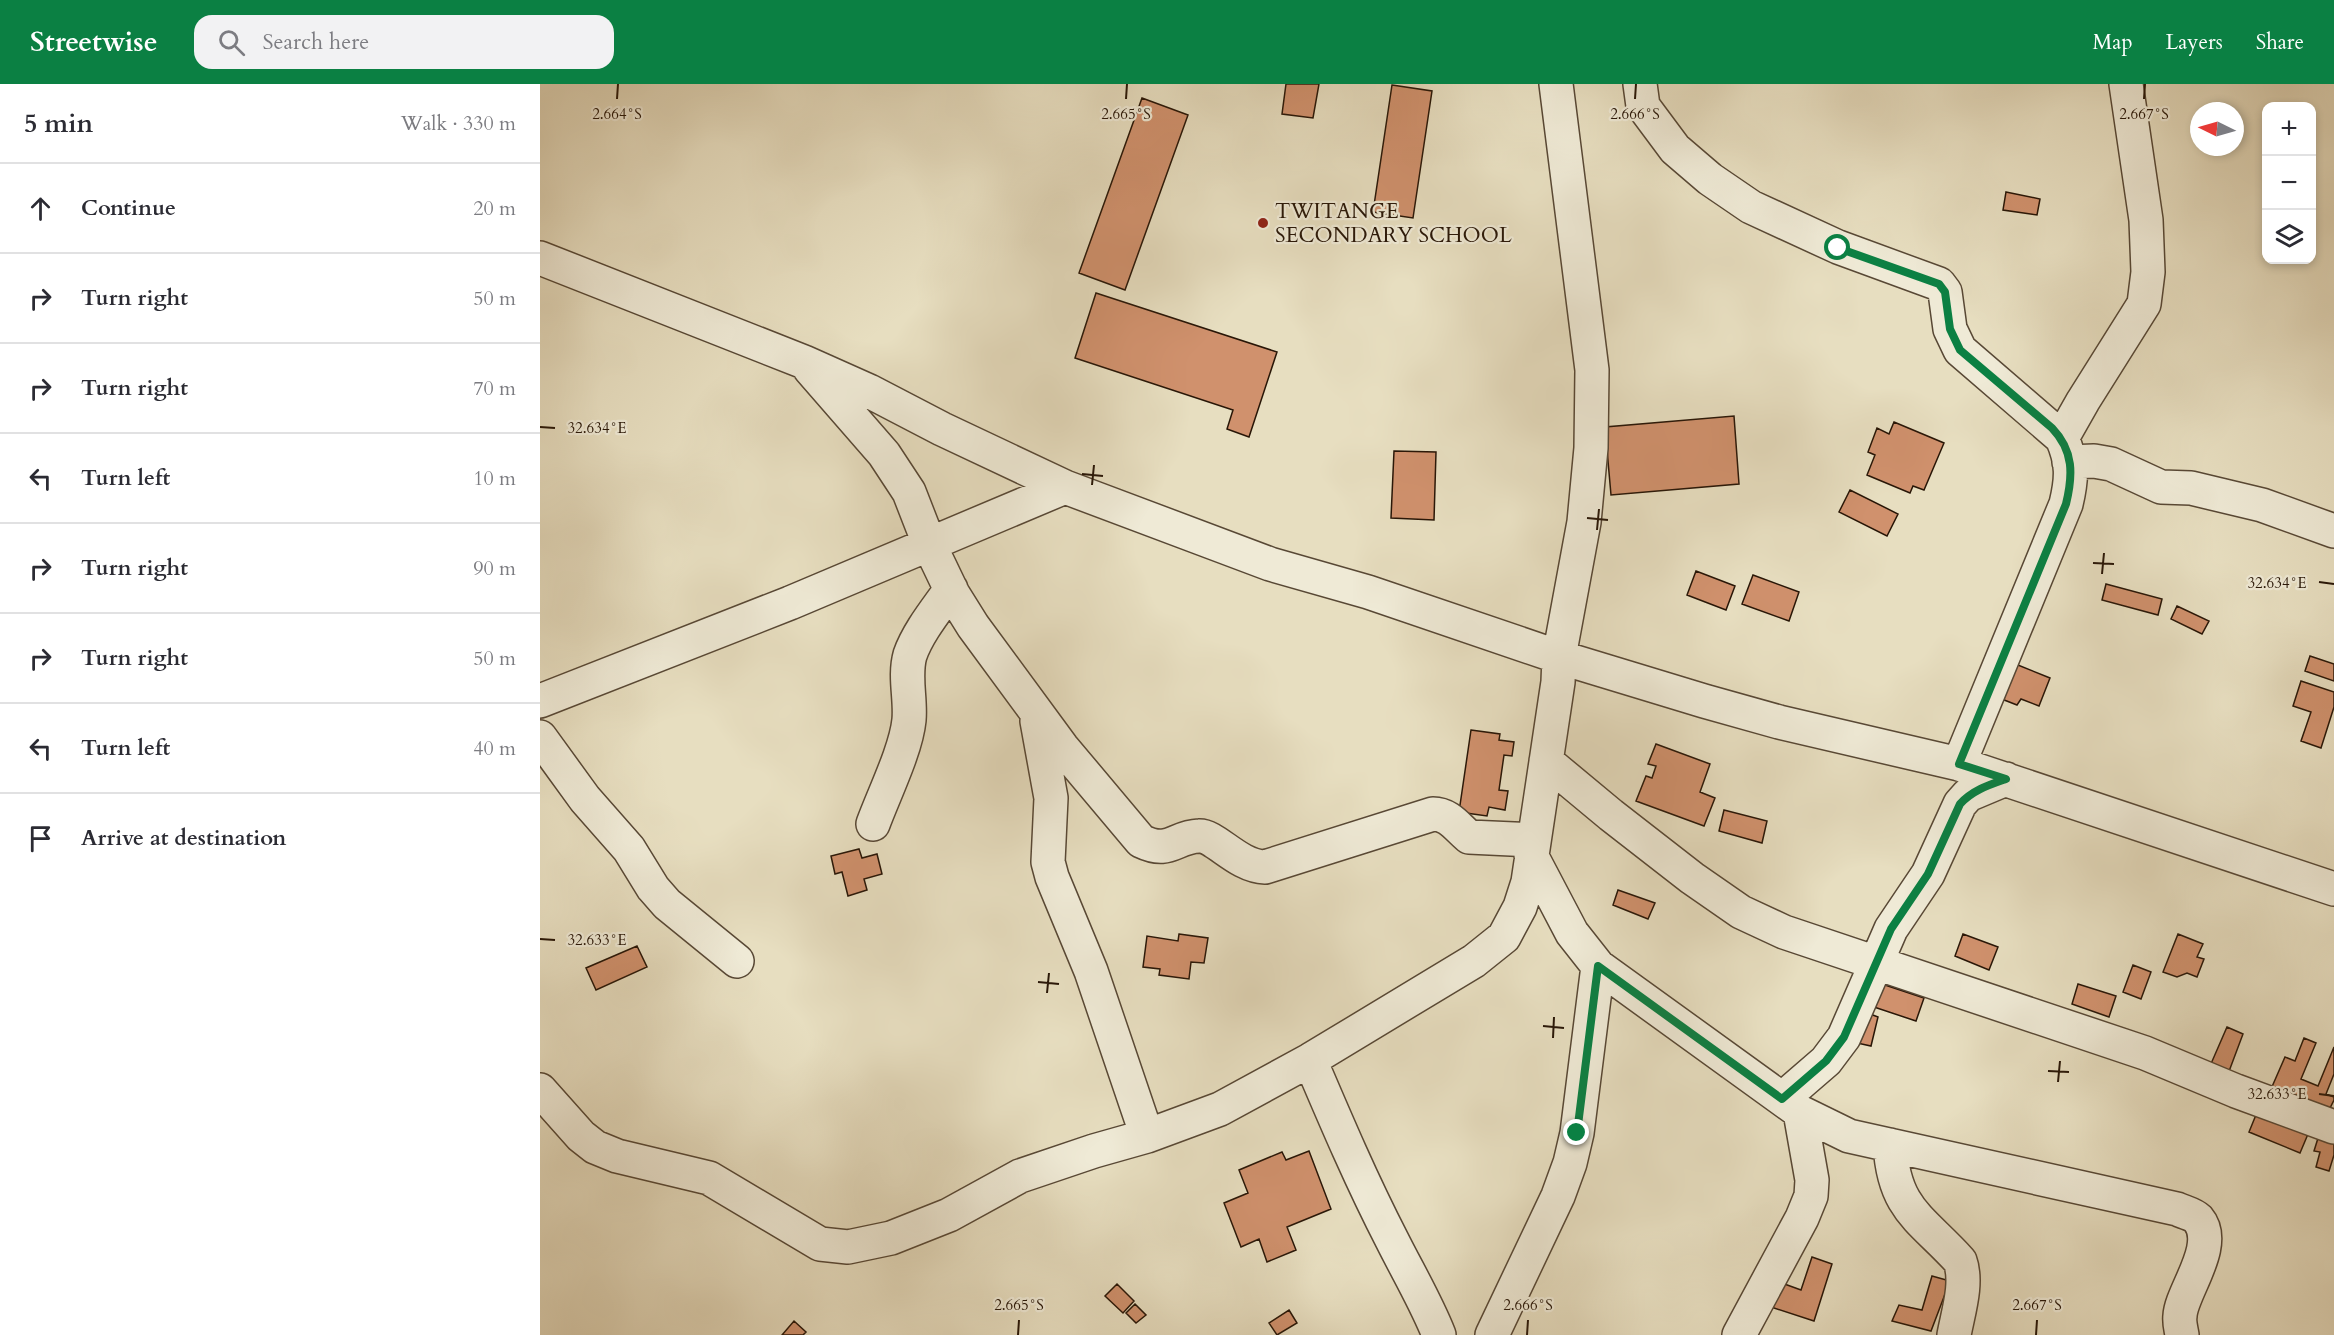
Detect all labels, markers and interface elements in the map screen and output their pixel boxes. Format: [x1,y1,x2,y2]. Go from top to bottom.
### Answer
search box [194,15,614,69]
text: Streetwise [30,23,158,61]
icon: search [215,26,248,59]
text: Search here [263,27,369,57]
text: Map [2093,28,2133,57]
text: Layers [2166,28,2223,57]
text: Share [2256,28,2304,57]
north arrow [2190,102,2244,156]
map controls [2262,102,2316,264]
button: + [2262,102,2316,156]
text: 2.664°S [592,104,642,124]
text: 2.665°S [1101,104,1151,124]
text: 2.666°S [1610,104,1660,124]
text: 2.667°S [2119,104,2169,124]
text: 5 min [24,106,93,141]
text: Walk · 330 m [401,110,516,137]
button: − [2262,156,2316,210]
icon: ahead [24,192,57,225]
text: Continue [81,193,176,223]
text: 20 m [473,195,516,222]
place label: TWITANGE SECONDARY SCHOOL [1275,197,1512,250]
button: layers [2262,210,2316,264]
marker: TWITANGE SECONDARY SCHOOL [1256,216,1270,230]
route start [1824,234,1850,260]
icon: right [24,282,57,315]
text: Turn right [81,283,188,313]
text: 50 m [473,285,516,312]
icon: right [24,372,57,405]
text: Turn right [81,373,188,403]
text: 70 m [473,375,516,402]
text: 32.634°E [567,418,627,438]
icon: left [24,462,57,495]
text: Turn left [81,463,170,493]
text: 10 m [473,465,516,492]
icon: right [24,552,57,585]
text: Turn right [81,553,188,583]
text: 90 m [473,555,516,582]
text: 32.634°E [2247,573,2307,593]
icon: right [24,642,57,675]
text: Turn right [81,643,188,673]
text: 50 m [473,645,516,672]
icon: left [24,732,57,765]
text: Turn left [81,733,170,763]
text: 40 m [473,735,516,762]
icon: arrive [24,822,57,855]
text: Arrive at destination [81,823,286,853]
text: 32.633°E [567,930,627,950]
text: 32.633°E [2247,1084,2307,1104]
route end [1563,1119,1589,1145]
text: 2.665°S [994,1295,1044,1315]
text: 2.666°S [1503,1295,1553,1315]
text: 2.667°S [2012,1295,2062,1315]

